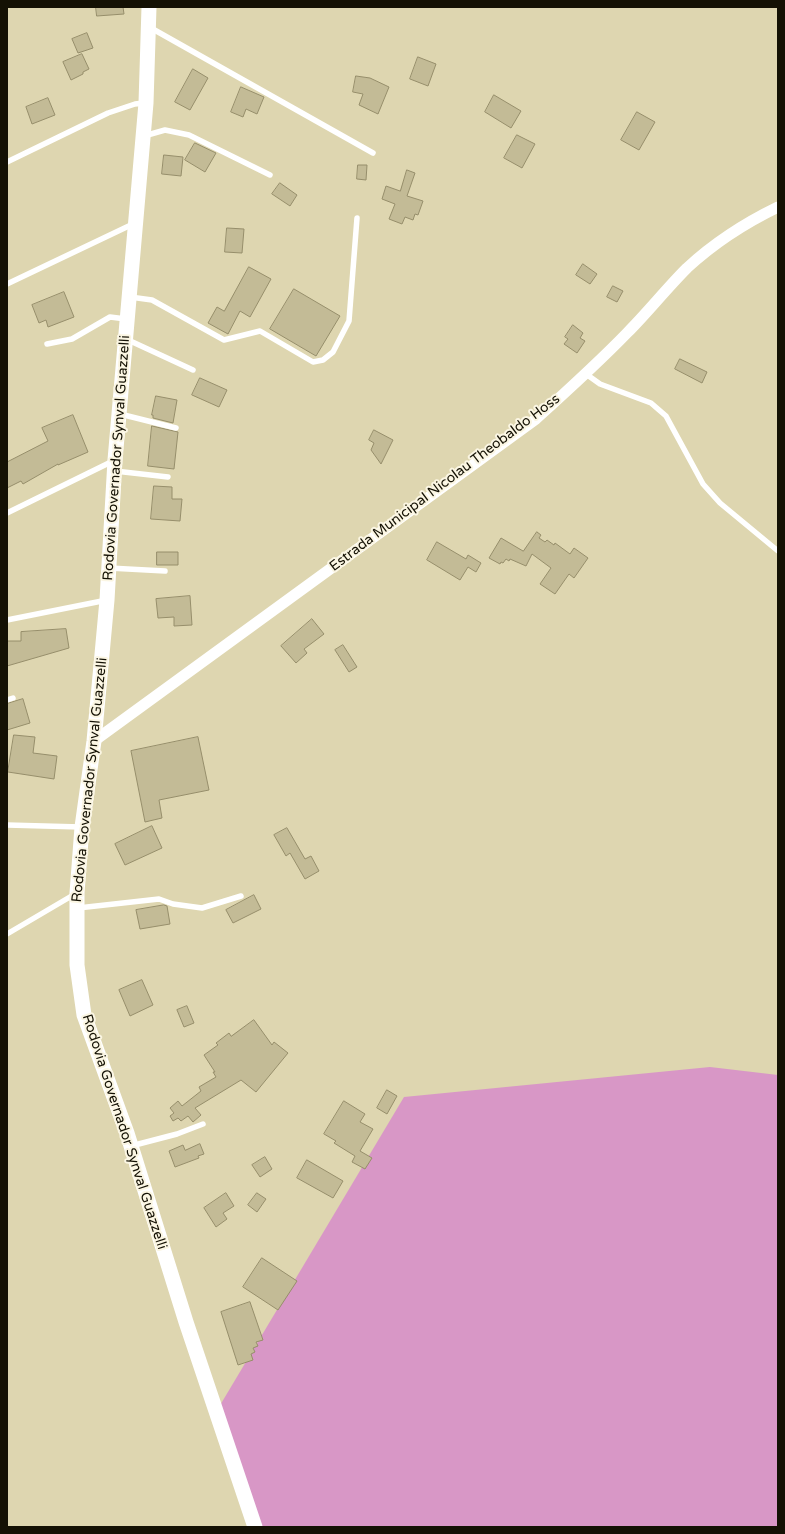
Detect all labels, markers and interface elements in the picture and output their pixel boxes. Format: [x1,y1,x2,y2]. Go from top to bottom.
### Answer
street label: Rodovia Governador Synval Guazzelli [100,335,134,581]
street label: Estrada Municipal Nicolau Theobaldo Hoss [327,391,563,575]
street label: Rodovia Governador Synval Guazzelli [69,657,111,903]
street label: Rodovia Governador Synval Guazzelli [78,1012,170,1252]

